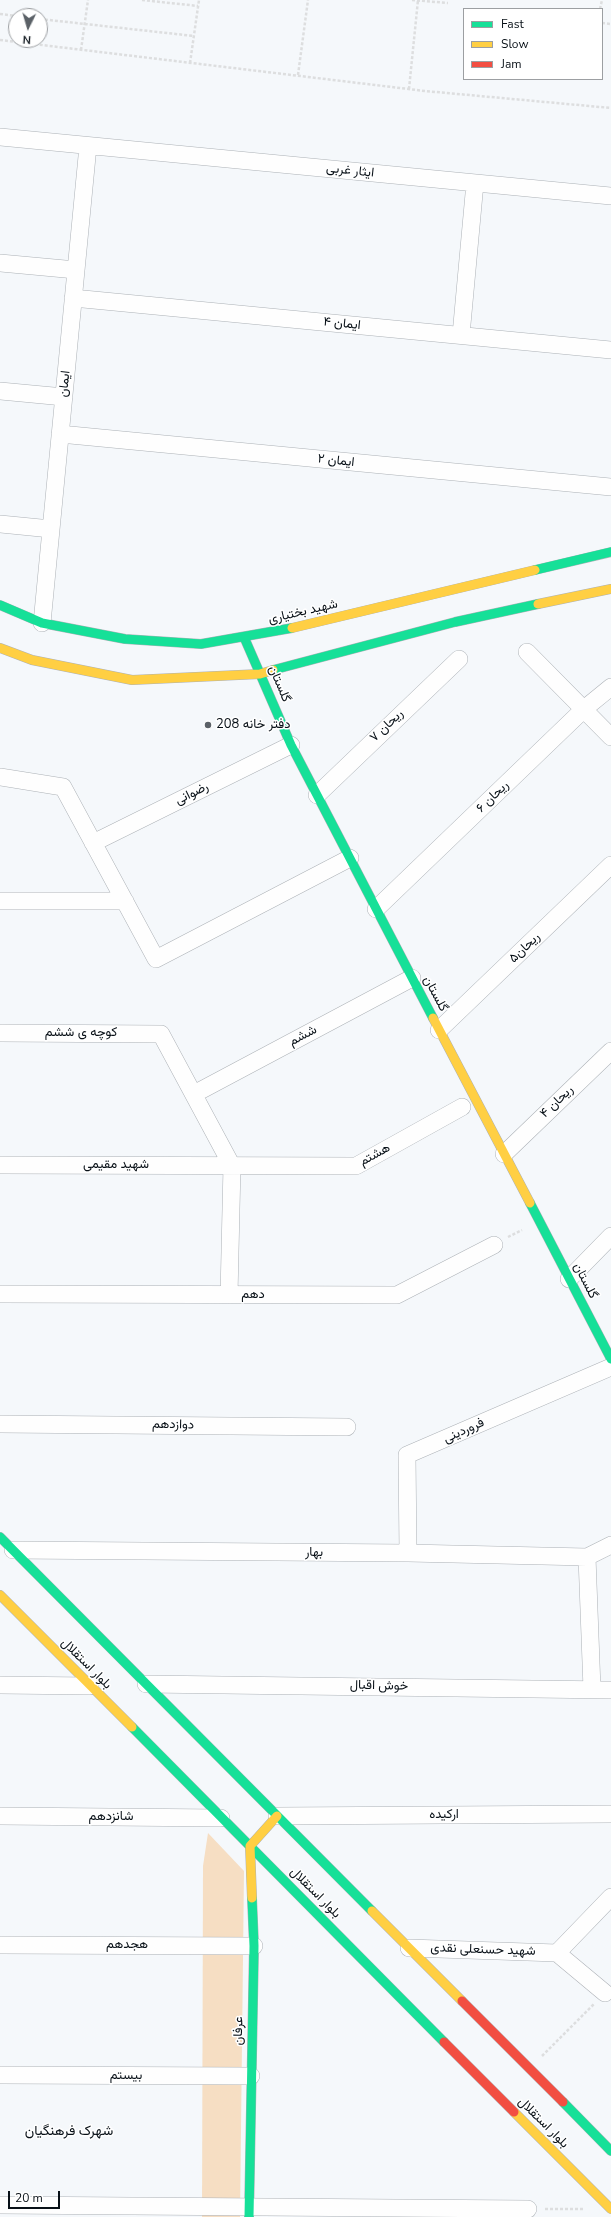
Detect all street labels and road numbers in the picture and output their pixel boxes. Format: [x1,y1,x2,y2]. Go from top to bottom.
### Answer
street label: ایثار غربی [325,161,375,181]
street label: ایمان ۴ [323,314,361,334]
street label: ایمان [56,370,74,398]
street label: ایمان ۲ [317,451,355,471]
street label: شهید بختیاری [267,596,339,628]
street label: گلستان [264,663,294,705]
street label: ریحان ۷ [367,706,407,746]
street label: ریحان ۶ [473,778,513,816]
street label: رضوانی [173,779,211,809]
street label: ریحان۵ [506,929,544,967]
street label: گلستان [419,974,451,1014]
street label: ششم [286,1022,320,1050]
street label: کوچه ی ششم [45,1025,117,1041]
street label: ریحان ۴ [537,1082,577,1122]
street label: هشتم [357,1140,393,1170]
street label: شهید مقیمی [83,1157,149,1173]
street label: گلستان [569,1261,601,1301]
street label: دهم [241,1287,265,1303]
street label: فروردینی [441,1415,487,1447]
street label: دوازدهم [152,1417,194,1433]
street label: بهار [305,1545,323,1561]
street label: بلوار استقلال [57,1635,115,1693]
street label: خوش اقبال [350,1678,408,1694]
street label: ارکیده [429,1807,459,1823]
street label: شانزدهم [89,1809,133,1825]
street label: بلوار استقلال [286,1864,344,1922]
street label: هجدهم [106,1937,148,1953]
street label: شهید حسنعلی نقدی [430,1940,536,1960]
street label: عرفان [231,2016,247,2046]
street label: بیستم [110,2068,142,2084]
street label: بلوار استقلال [514,2094,572,2152]

